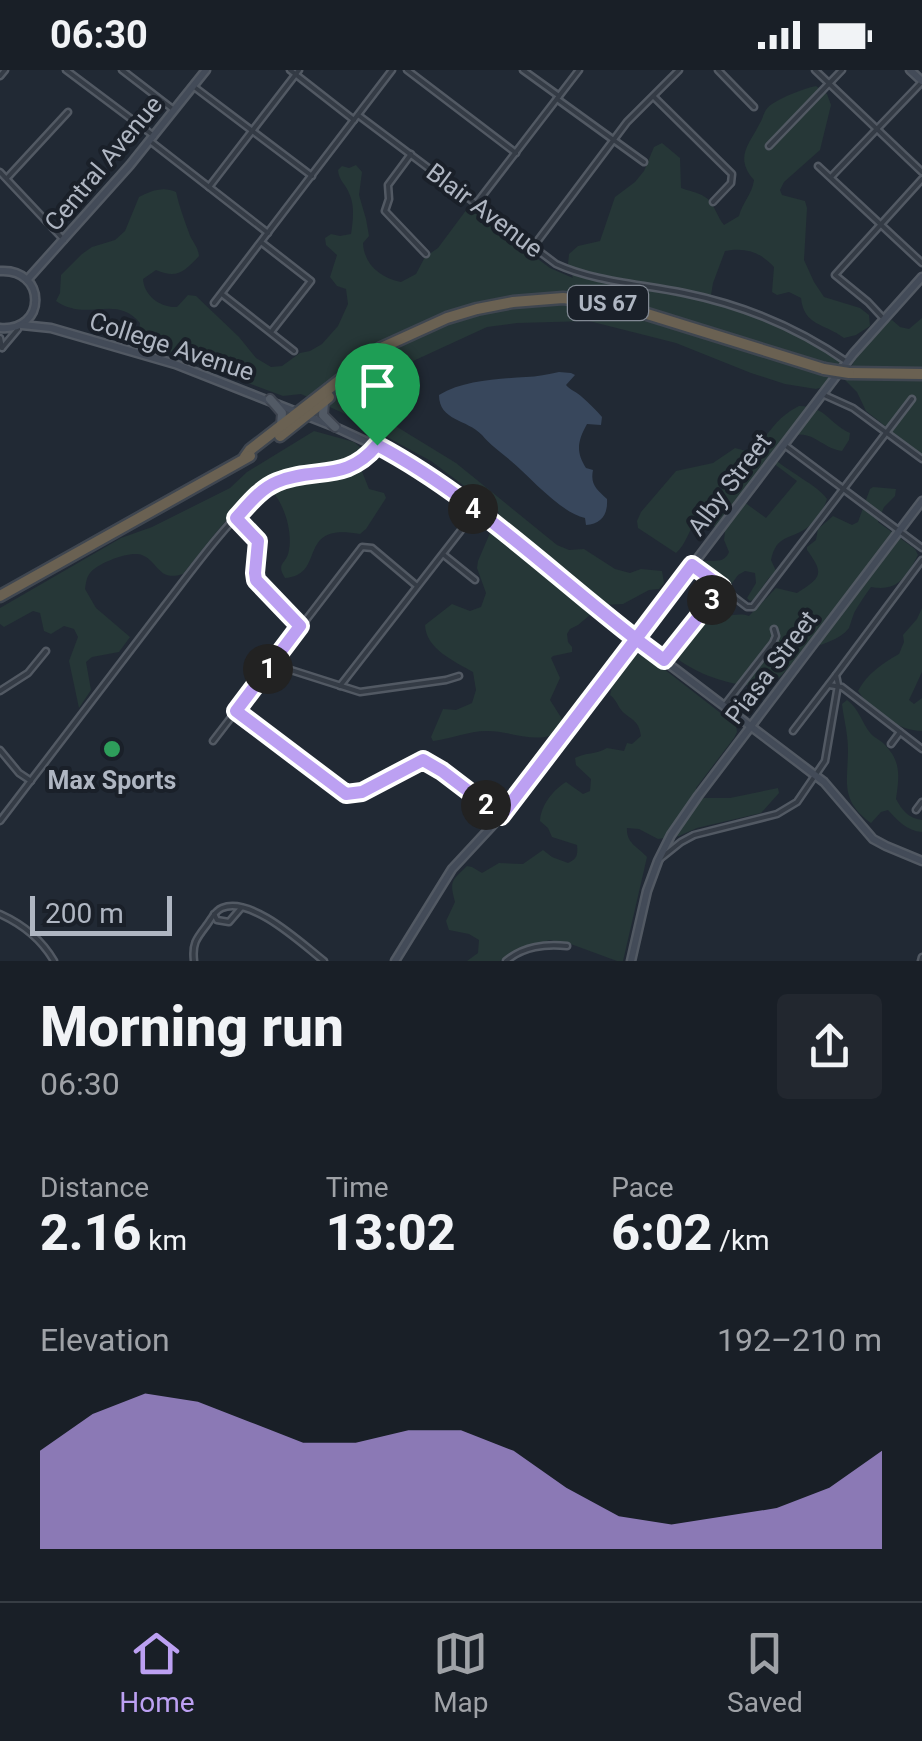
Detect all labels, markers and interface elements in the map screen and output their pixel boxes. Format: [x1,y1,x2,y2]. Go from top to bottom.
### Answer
text: 06:30 [50,13,148,57]
street label: Central Avenue [39,90,168,237]
street label: Blair Avenue [421,157,548,263]
road number: US 67 [568,286,648,320]
street label: College Avenue [86,306,258,387]
pin [335,343,420,446]
icon: arrive [350,358,405,413]
street label: Alby Street [682,428,777,541]
pin: 4 [448,484,498,534]
text: 4 [465,492,481,525]
pin: 3 [687,575,737,625]
text: 3 [704,583,720,616]
street label: Piasa Street [719,605,823,730]
pin: 1 [243,644,293,694]
text: 1 [260,652,276,685]
marker: Max Sports [101,738,123,760]
place label: Max Sports [48,766,176,795]
pin: 2 [461,780,511,830]
text: 2 [478,788,494,821]
scale bar [30,891,172,936]
text: 200 m [45,897,124,930]
button: share [777,994,882,1099]
text: Morning run [40,995,344,1059]
text: 06:30 [40,1065,120,1103]
text: Distance [40,1171,149,1204]
text: Time [326,1171,389,1204]
text: Pace [611,1171,674,1204]
text: 2.16 [40,1204,141,1262]
text: 13:02 [326,1204,456,1262]
text: 6:02 [611,1204,712,1262]
text: km [141,1224,187,1257]
text: /km [712,1224,770,1257]
text: Elevation [40,1321,170,1359]
text: 192–210 m [717,1321,882,1359]
tab: Home [119,1626,195,1719]
tab: Map [433,1626,489,1719]
tab: Saved [727,1626,803,1719]

